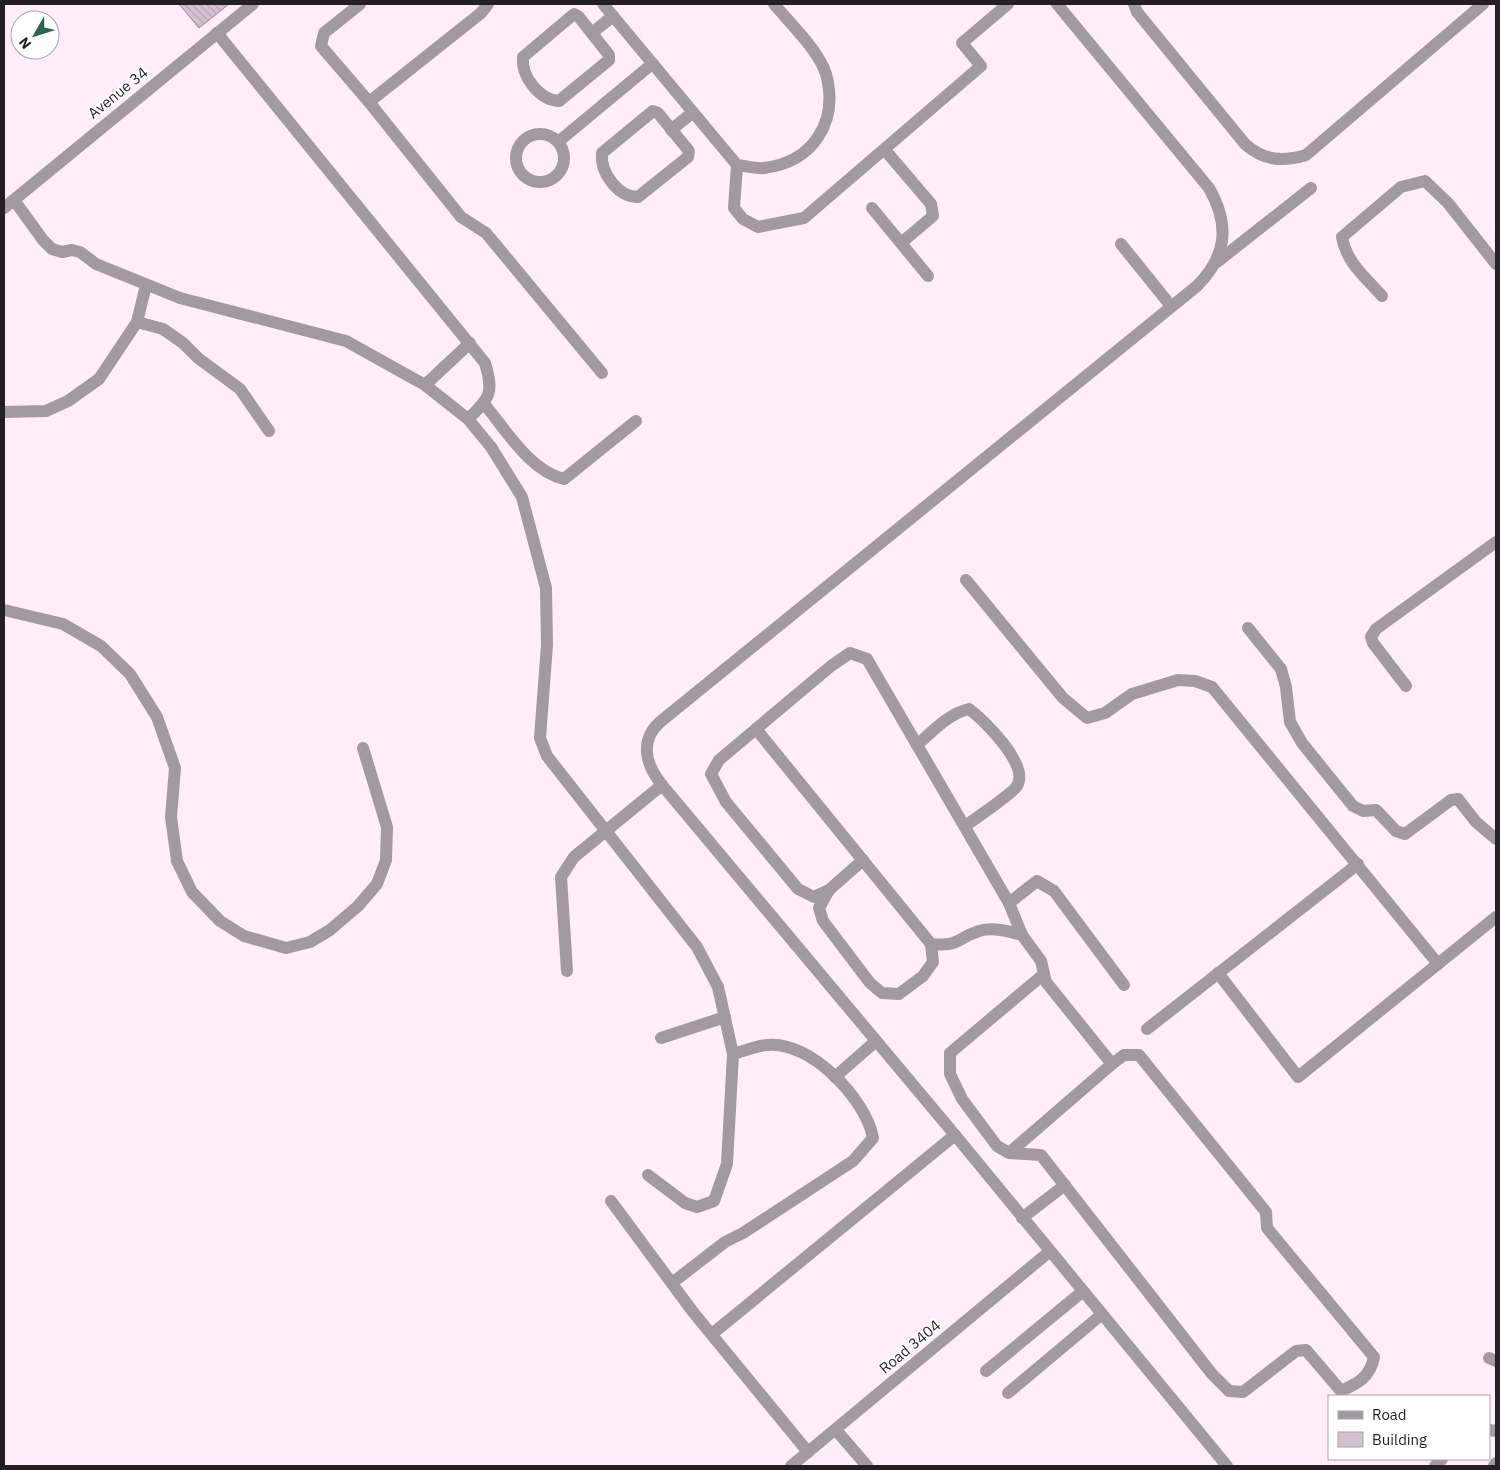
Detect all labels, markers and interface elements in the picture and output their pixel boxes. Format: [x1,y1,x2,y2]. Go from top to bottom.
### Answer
north arrow [10,10,60,60]
text: N [15,34,35,53]
street label: Avenue 34 [84,63,152,123]
street label: Road 3404 [875,1316,944,1378]
legend [1328,1395,1490,1460]
text: Road [1372,1405,1407,1424]
text: Building [1372,1430,1427,1449]

